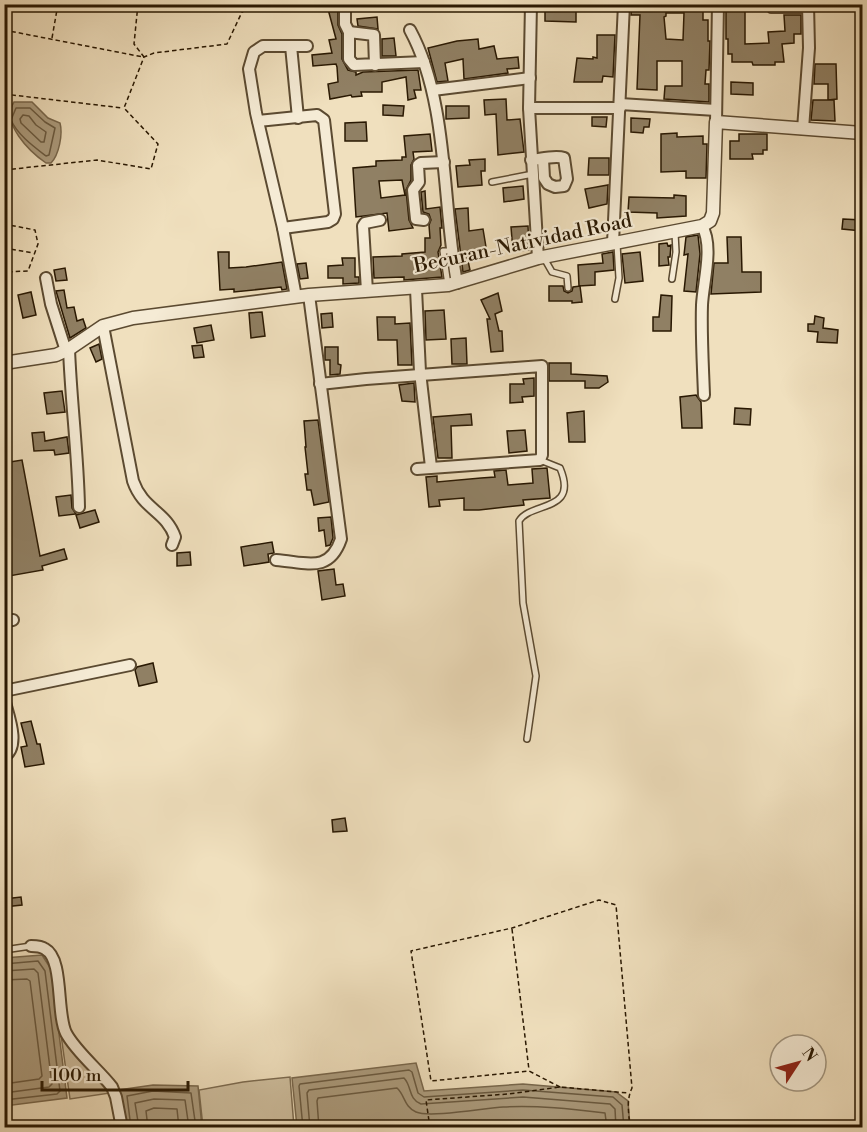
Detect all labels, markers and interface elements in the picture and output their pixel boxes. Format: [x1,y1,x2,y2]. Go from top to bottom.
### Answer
street label: Becuran-Natividad Road [411,209,635,280]
north arrow [768,1033,828,1093]
text: N [798,1044,821,1066]
scale bar [42,1054,188,1092]
text: 100 m [51,1064,102,1087]

